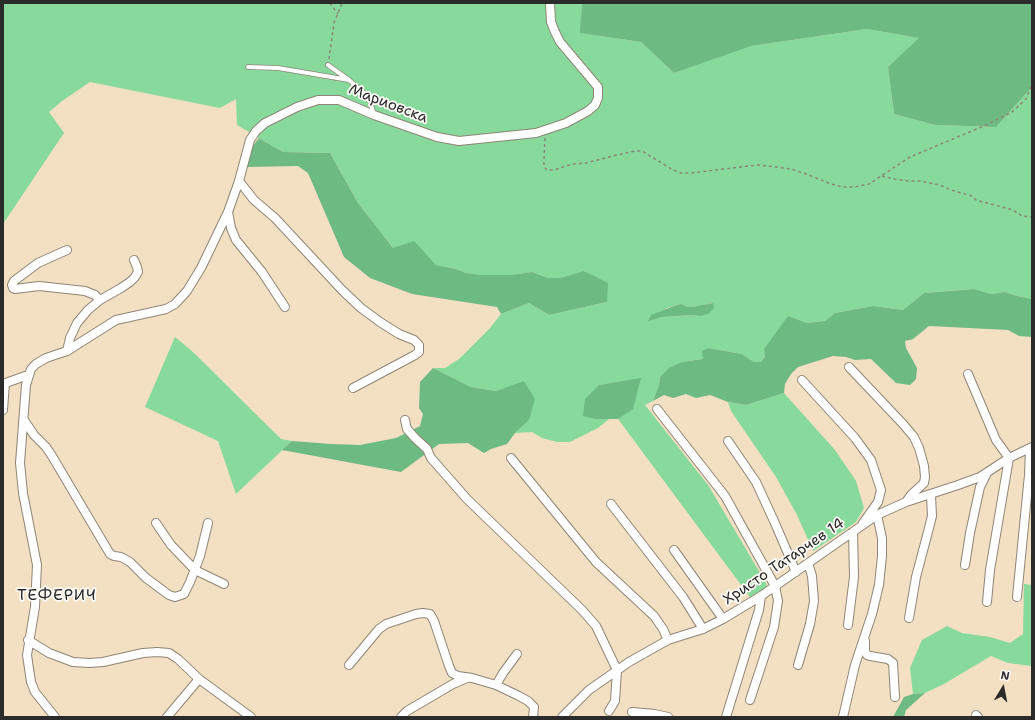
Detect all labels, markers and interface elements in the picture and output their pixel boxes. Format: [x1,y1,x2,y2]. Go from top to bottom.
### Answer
street label: Мариовска [346,81,430,127]
street label: Христо Татарчев 14 [720,515,848,609]
district label: ТЕФЕРИЧ [17,586,97,606]
north arrow [983,668,1023,708]
text: N [1000,668,1011,684]

